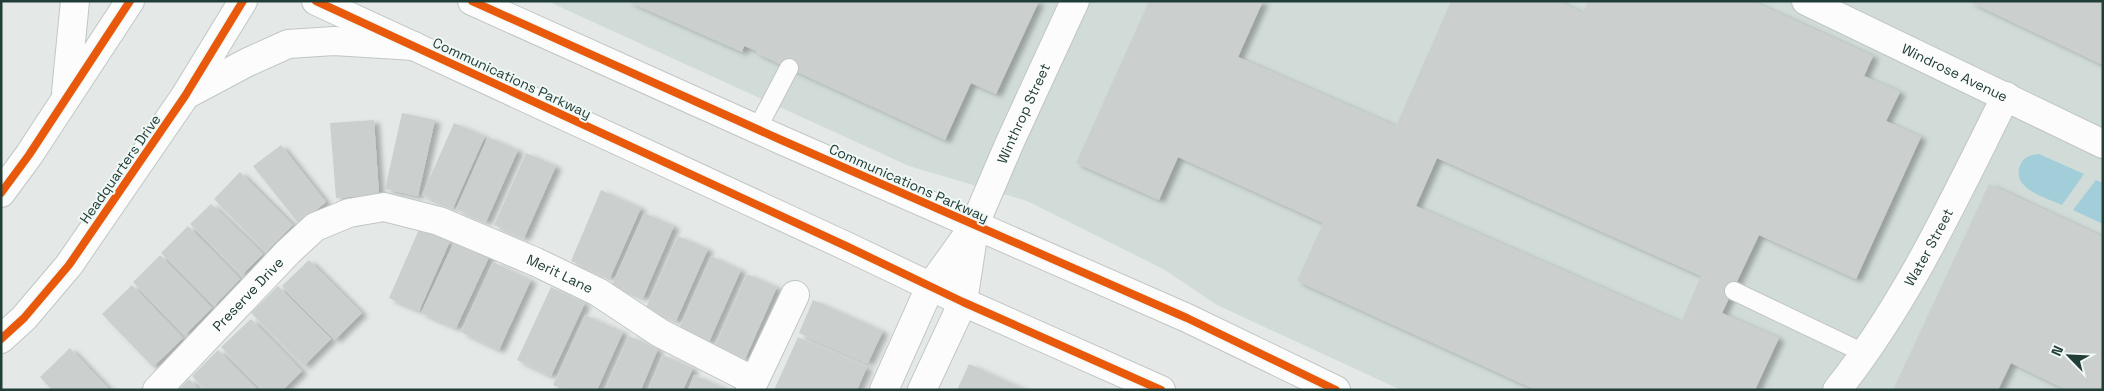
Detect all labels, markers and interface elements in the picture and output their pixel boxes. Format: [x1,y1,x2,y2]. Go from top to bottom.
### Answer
street label: Communications Parkway [430,33,594,123]
street label: Windrose Avenue [1899,39,2011,106]
street label: Winthrop Street [993,60,1054,166]
street label: Headquarters Drive [76,111,164,227]
street label: Communications Parkway [826,140,992,226]
street label: Water Street [1900,205,1957,289]
street label: Merit Lane [524,250,596,297]
street label: Preserve Drive [208,253,287,335]
north arrow [2044,331,2094,381]
text: N [2047,343,2067,359]

